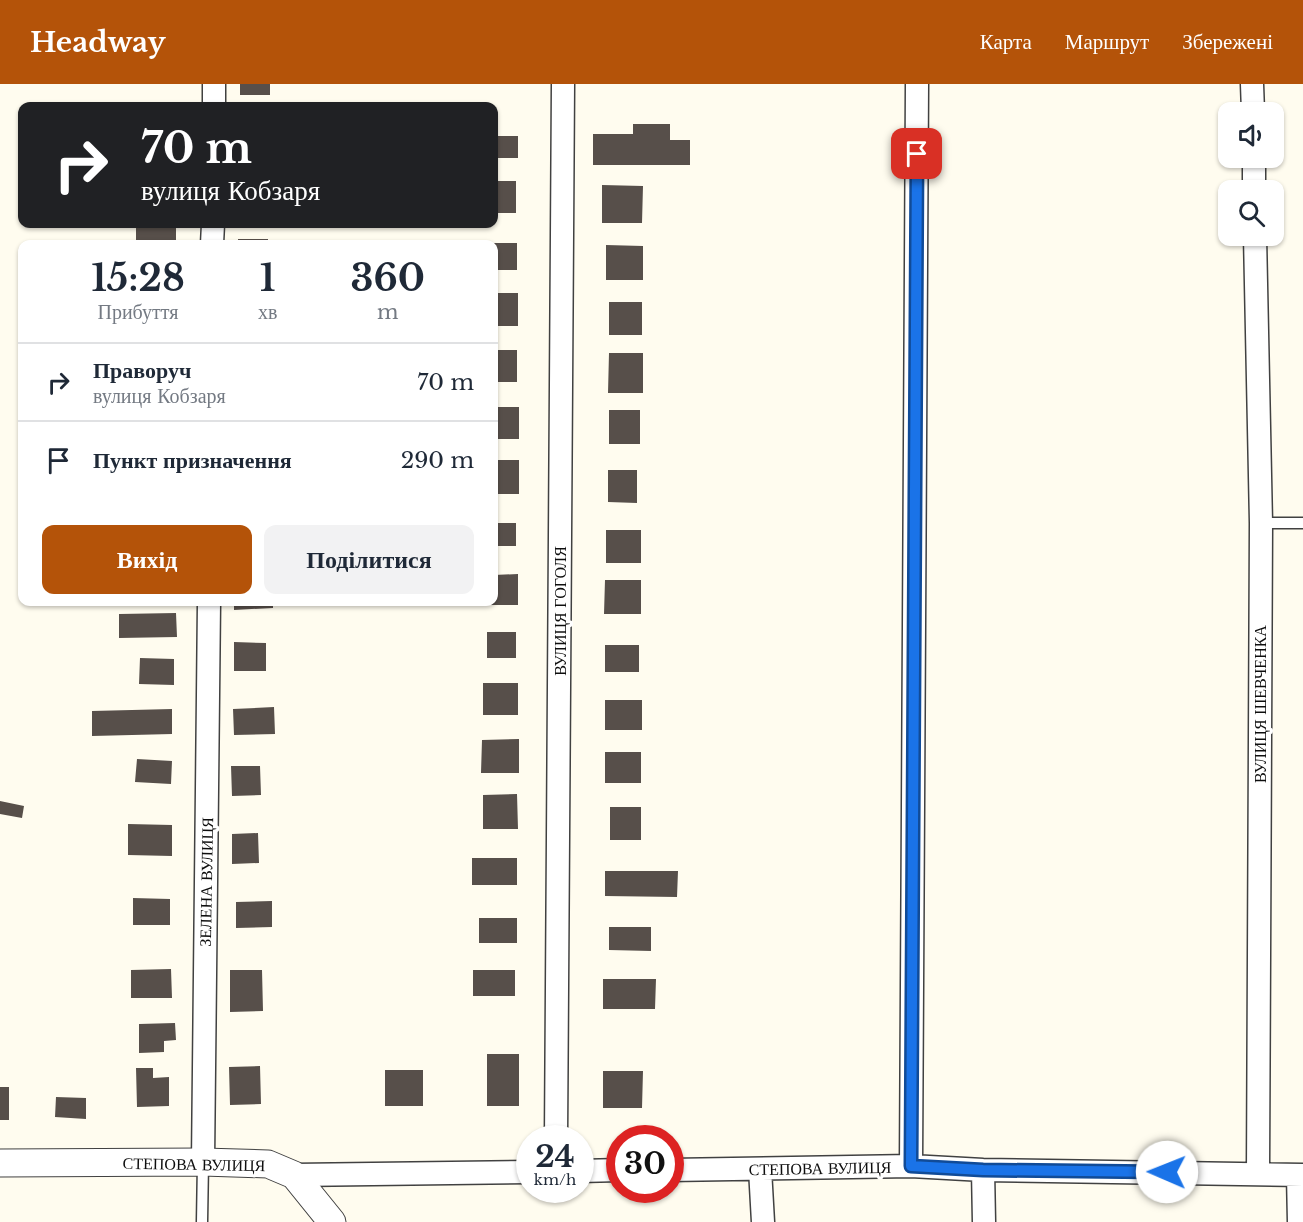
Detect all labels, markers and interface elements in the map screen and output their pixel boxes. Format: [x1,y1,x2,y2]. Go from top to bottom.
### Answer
text: Headway [30,25,166,60]
text: Карта [980,29,1032,55]
text: Маршрут [1065,29,1149,55]
text: Збережені [1182,29,1273,55]
map controls [1218,102,1284,246]
button: sound [1218,102,1284,168]
text: 70 m [141,122,252,174]
icon: right [42,126,120,204]
pin [891,128,942,179]
icon: arrive [900,137,933,170]
text: вулиця Кобзаря [141,174,320,207]
button: search [1218,180,1284,246]
text: 15:28 [91,256,185,301]
text: 1 [260,256,275,301]
text: 360 [350,256,425,301]
text: Прибуття [97,300,178,324]
text: хв [258,300,277,324]
text: m [377,300,398,324]
text: Праворуч [93,357,191,384]
icon: right [42,366,75,399]
text: 70 m [417,369,474,396]
text: вулиця Кобзаря [93,384,226,408]
icon: arrive [42,444,75,477]
text: Пункт призначення [93,447,292,474]
text: 290 m [401,447,474,474]
button: Вихід [42,525,252,594]
button: Поділитися [264,525,474,594]
street label: ВУЛИЦЯ ГОГОЛЯ [550,546,570,676]
street label: ВУЛИЦЯ ШЕВЧЕНКА [1250,625,1270,783]
street label: ЗЕЛЕНА ВУЛИЦЯ [195,817,217,947]
speed limit sign: 30 [606,1125,684,1203]
text: 24 [535,1138,575,1175]
position arrow [1135,1140,1199,1204]
street label: СТЕПОВА ВУЛИЦЯ [123,1153,266,1175]
street label: СТЕПОВА ВУЛИЦЯ [749,1157,892,1179]
text: km/h [534,1170,576,1189]

